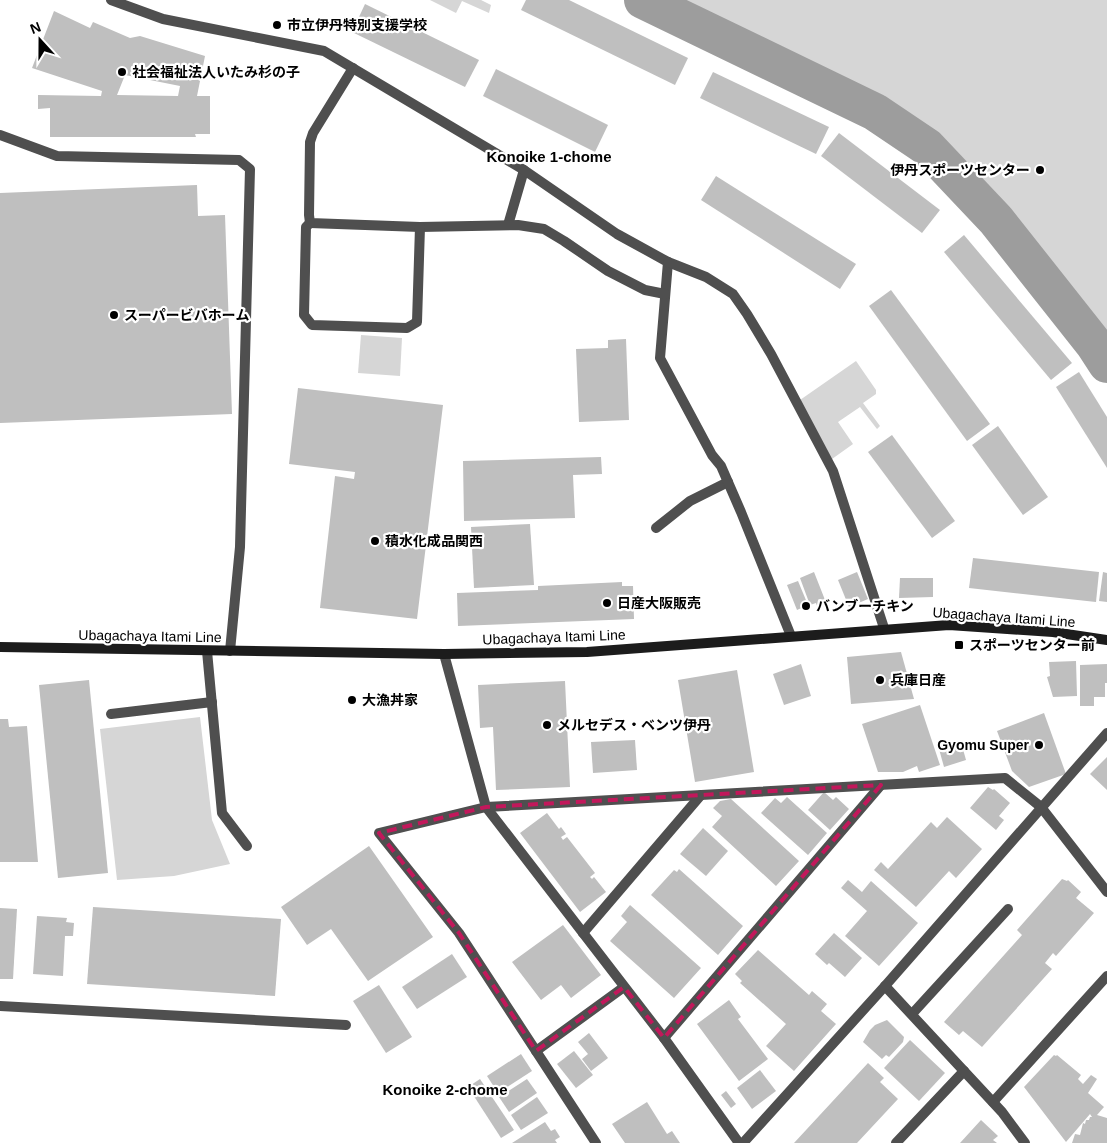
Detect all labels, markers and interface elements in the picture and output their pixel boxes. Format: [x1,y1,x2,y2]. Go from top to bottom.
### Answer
north arrow [15,15,65,65]
place label: 市立伊丹特別支援学校 [287,17,427,33]
text: N [28,19,43,37]
marker: 市立伊丹特別支援学校 [271,19,283,31]
place label: 社会福祉法人いたみ杉の子 [132,64,300,80]
marker: 社会福祉法人いたみ杉の子 [116,66,128,78]
district label: Konoike 1-chome [486,148,612,165]
place label: 伊丹スポーツセンター [890,162,1030,178]
marker: 伊丹スポーツセンター [1034,164,1046,176]
place label: スーパービバホーム [124,307,249,323]
marker: スーパービバホーム [108,309,120,321]
place label: 積水化成品関西 [385,533,483,549]
marker: 積水化成品関西 [369,535,381,547]
place label: 日産大阪販売 [617,595,701,611]
marker: 日産大阪販売 [601,597,613,609]
place label: バンブーチキン [816,598,914,614]
marker: バンブーチキン [800,600,812,612]
street label: Ubagachaya Itami Line [932,604,1076,630]
street label: Ubagachaya Itami Line [482,626,626,647]
street label: Ubagachaya Itami Line [78,627,222,645]
place label: スポーツセンター前 [969,637,1095,653]
marker: スポーツセンター前 [953,639,965,651]
place label: 兵庫日産 [890,672,946,688]
marker: 兵庫日産 [874,674,886,686]
place label: 大漁丼家 [362,692,418,708]
marker: 大漁丼家 [346,694,358,706]
place label: メルセデス・ベンツ伊丹 [557,717,711,733]
marker: メルセデス・ベンツ伊丹 [541,719,553,731]
place label: Gyomu Super [937,737,1030,753]
marker: Gyomu Super [1033,739,1045,751]
district label: Konoike 2-chome [382,1081,508,1098]

